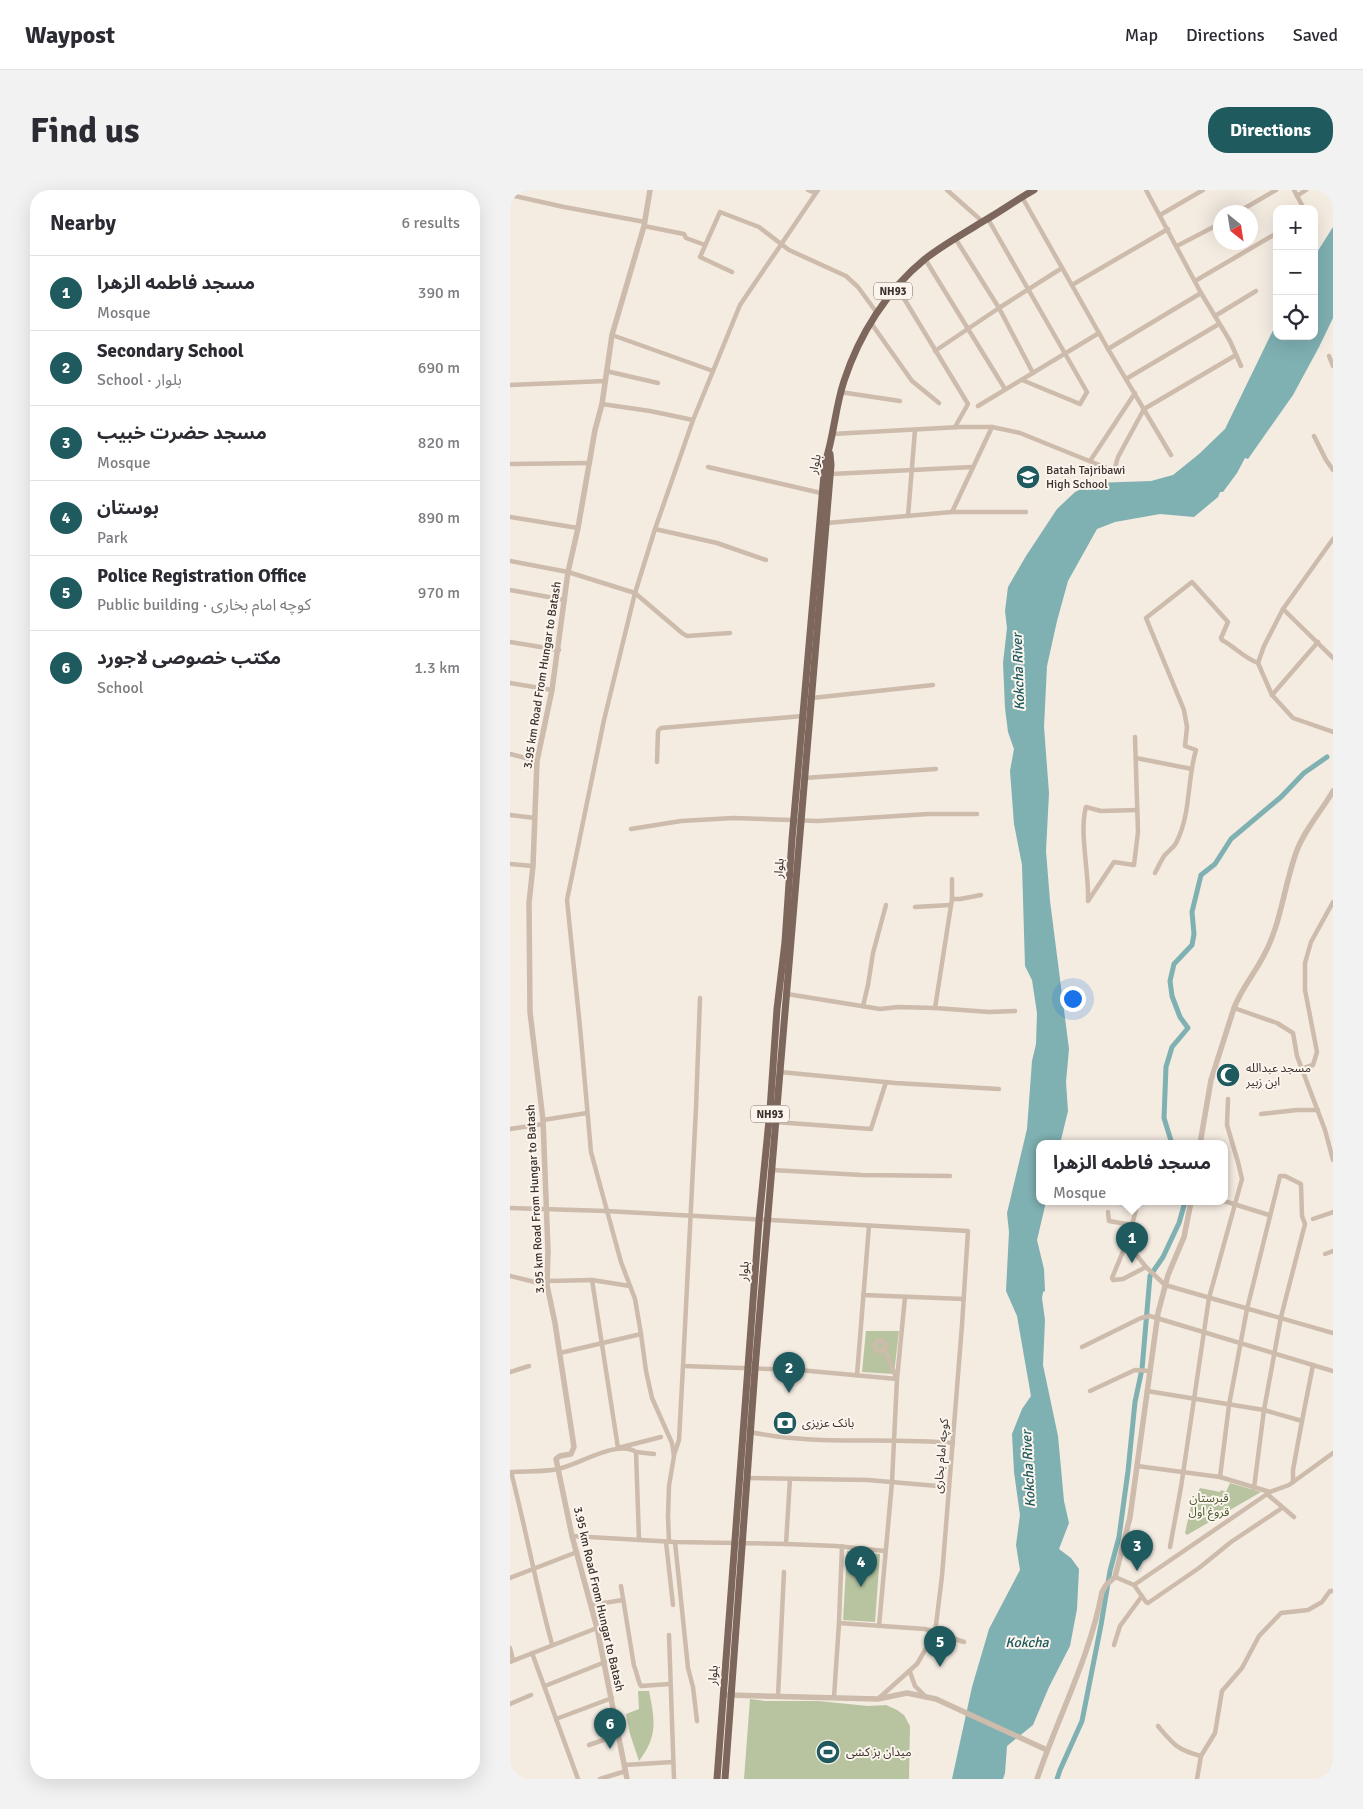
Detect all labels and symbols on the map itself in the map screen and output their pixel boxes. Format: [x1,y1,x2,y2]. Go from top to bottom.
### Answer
north arrow [1213,205,1258,250]
road number: NH93 [874,282,912,300]
street label: بلوار [806,453,825,476]
place label: Batah Tajribawi High School [1046,463,1125,492]
school or university icon: Batah Tajribawi High School [1015,464,1041,490]
street label: 3.95 km Road From Hungar to Batash [520,580,565,770]
water label: Kokcha River [1009,631,1028,711]
street label: بلوار [771,858,788,879]
your location [1060,986,1086,1012]
place label: مسجد عبدالله ابن زبیر [1245,1061,1311,1090]
mosque icon: مسجد عبدالله ابن زبیر [1215,1062,1241,1088]
street label: 3.95 km Road From Hungar to Batash [523,1104,548,1294]
road number: NH93 [751,1106,789,1122]
pin: 1 [1116,1222,1148,1263]
street label: بلوار [736,1261,753,1282]
pin: 2 [773,1352,805,1393]
bank icon: بانک عزیزی [772,1410,798,1436]
place label: بانک عزیزی [802,1416,854,1431]
street label: کوچه امام بخاری [931,1417,953,1494]
water label: Kokcha River [1018,1428,1039,1508]
park label: قبرستان قروغ اول [1189,1491,1229,1521]
street label: 3.95 km Road From Hungar to Batash [570,1505,627,1693]
pin: 3 [1121,1530,1153,1571]
pin: 4 [845,1546,877,1587]
pin: 5 [924,1626,956,1667]
water label: Kokcha [1005,1634,1050,1651]
street label: بلوار [705,1665,722,1686]
pin: 6 [594,1708,626,1749]
sports icon: میدان بز کشی [815,1739,841,1765]
place label: میدان بز کشی [846,1745,911,1760]

